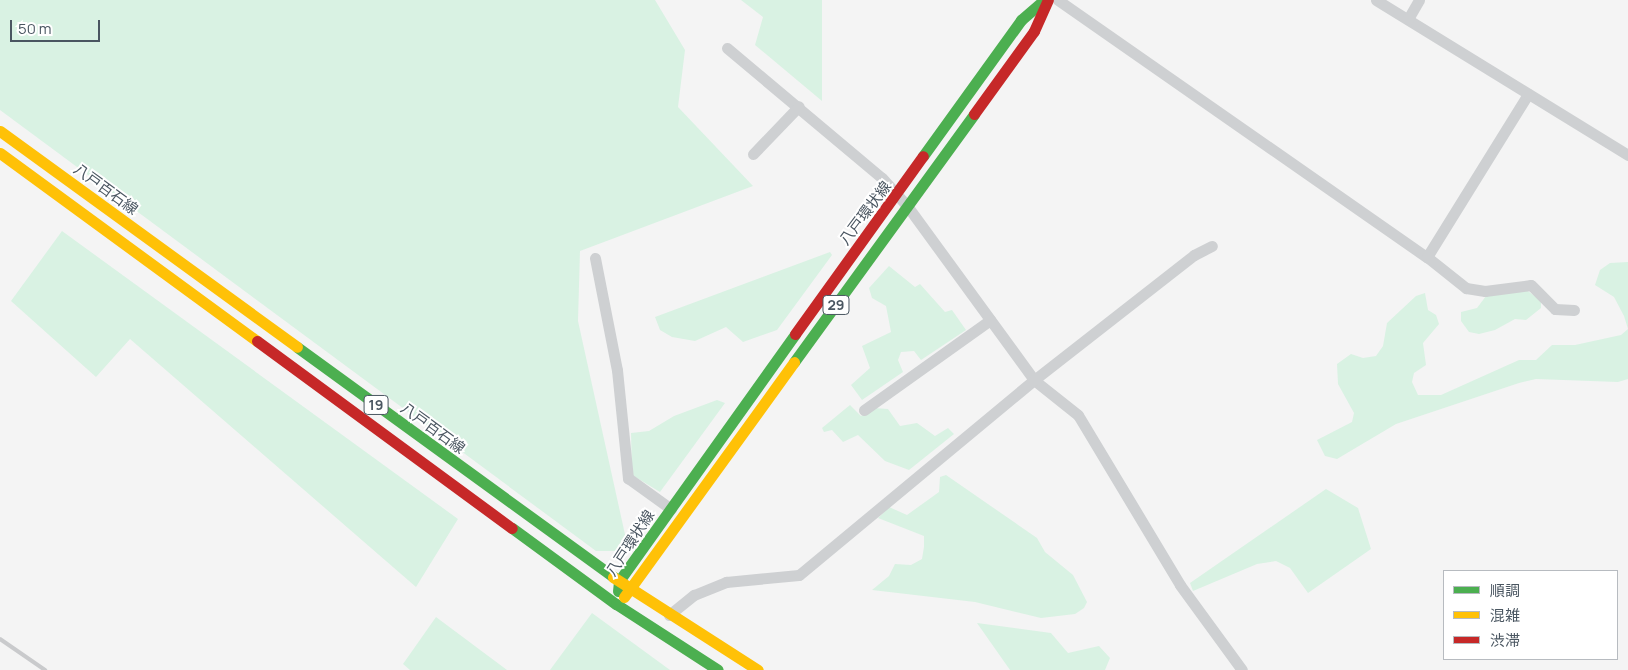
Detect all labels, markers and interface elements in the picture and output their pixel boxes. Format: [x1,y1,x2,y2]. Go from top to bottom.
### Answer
scale bar [12,10,102,42]
text: 50 m [18,18,52,39]
street label: 八戸百石線 [70,160,142,218]
street label: 八戸環状線 [835,178,895,248]
road number: 29 [822,294,850,316]
road number: 19 [364,394,388,416]
street label: 八戸百石線 [397,399,469,457]
street label: 八戸環状線 [602,507,658,579]
legend [1443,570,1618,660]
text: 順調 [1490,580,1520,601]
text: 混雑 [1490,605,1520,626]
text: 渋滞 [1490,630,1520,651]

